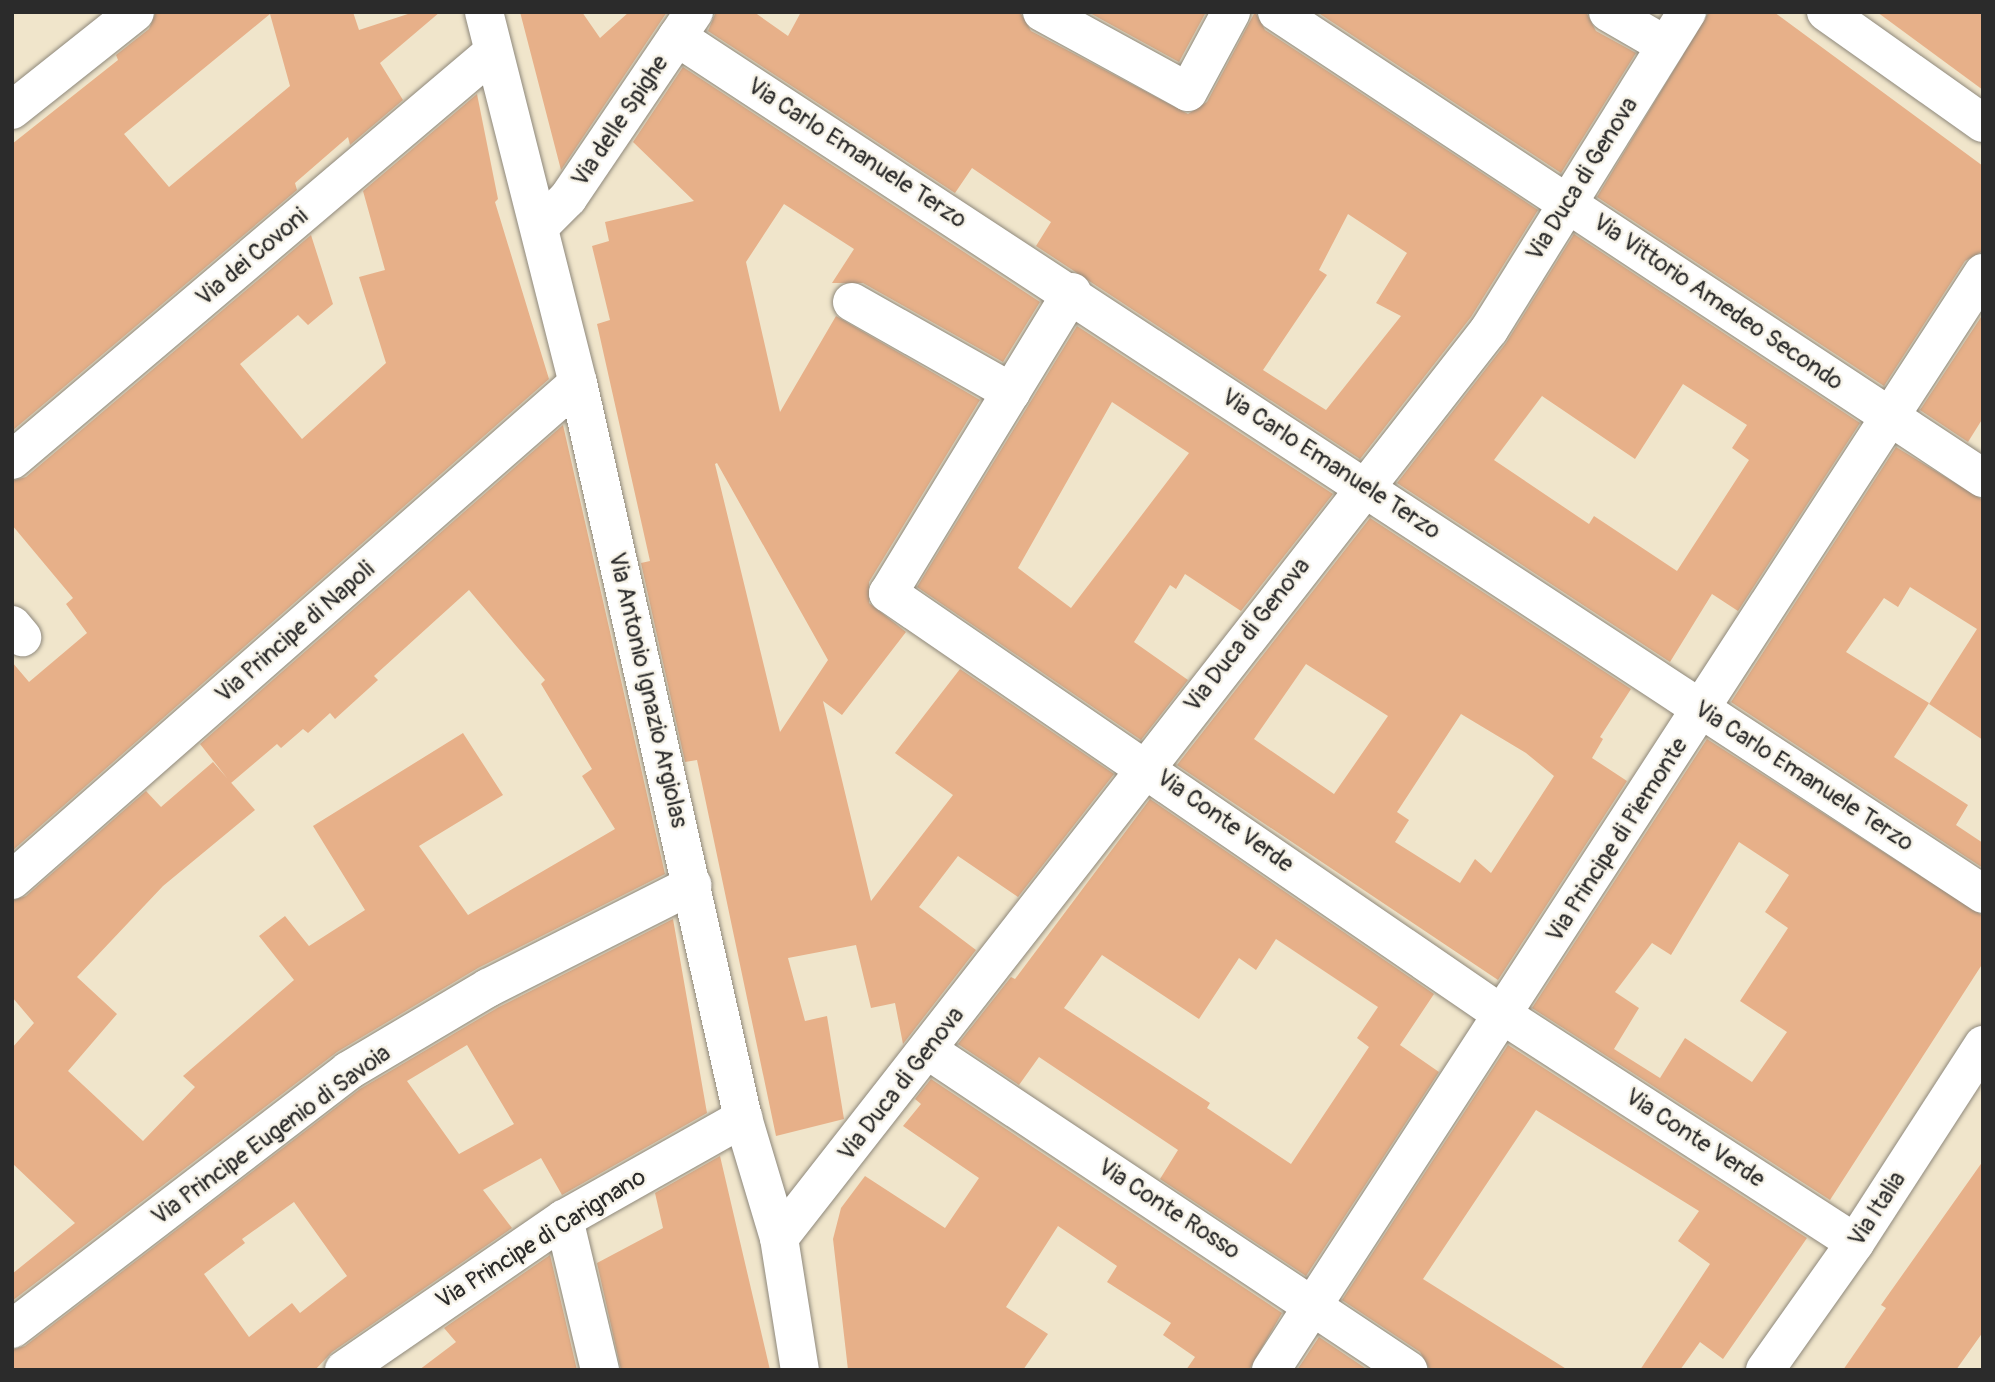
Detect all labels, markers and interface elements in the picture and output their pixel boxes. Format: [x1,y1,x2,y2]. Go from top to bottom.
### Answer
street label: Via delle Spighe [565,50,675,192]
street label: Via Carlo Emanuele Terzo [742,71,972,235]
street label: Via Duca di Genova [1520,92,1644,266]
street label: Via dei Covoni [190,202,314,312]
street label: Via Vittorio Amedeo Secondo [1587,207,1849,397]
street label: Via Carlo Emanuele Terzo [1216,382,1446,546]
street label: Via Antonio Ignazio Argiolas [602,550,694,830]
street label: Via Duca di Genova [1178,552,1316,718]
street label: Via Principe di Napoli [209,555,381,709]
street label: Via Carlo Emanuele Terzo [1689,694,1919,858]
street label: Via Principe di Piemonte [1540,732,1694,948]
street label: Via Conte Verde [1151,763,1299,879]
street label: Via Duca di Genova [832,1001,970,1167]
street label: Via Principe Eugenio di Savoia [146,1039,396,1231]
street label: Via Conte Verde [1620,1082,1770,1194]
street label: Via Conte Rosso [1093,1152,1245,1266]
street label: Via Principe di Carignano [431,1163,651,1315]
street label: Via Italia [1842,1166,1912,1252]

